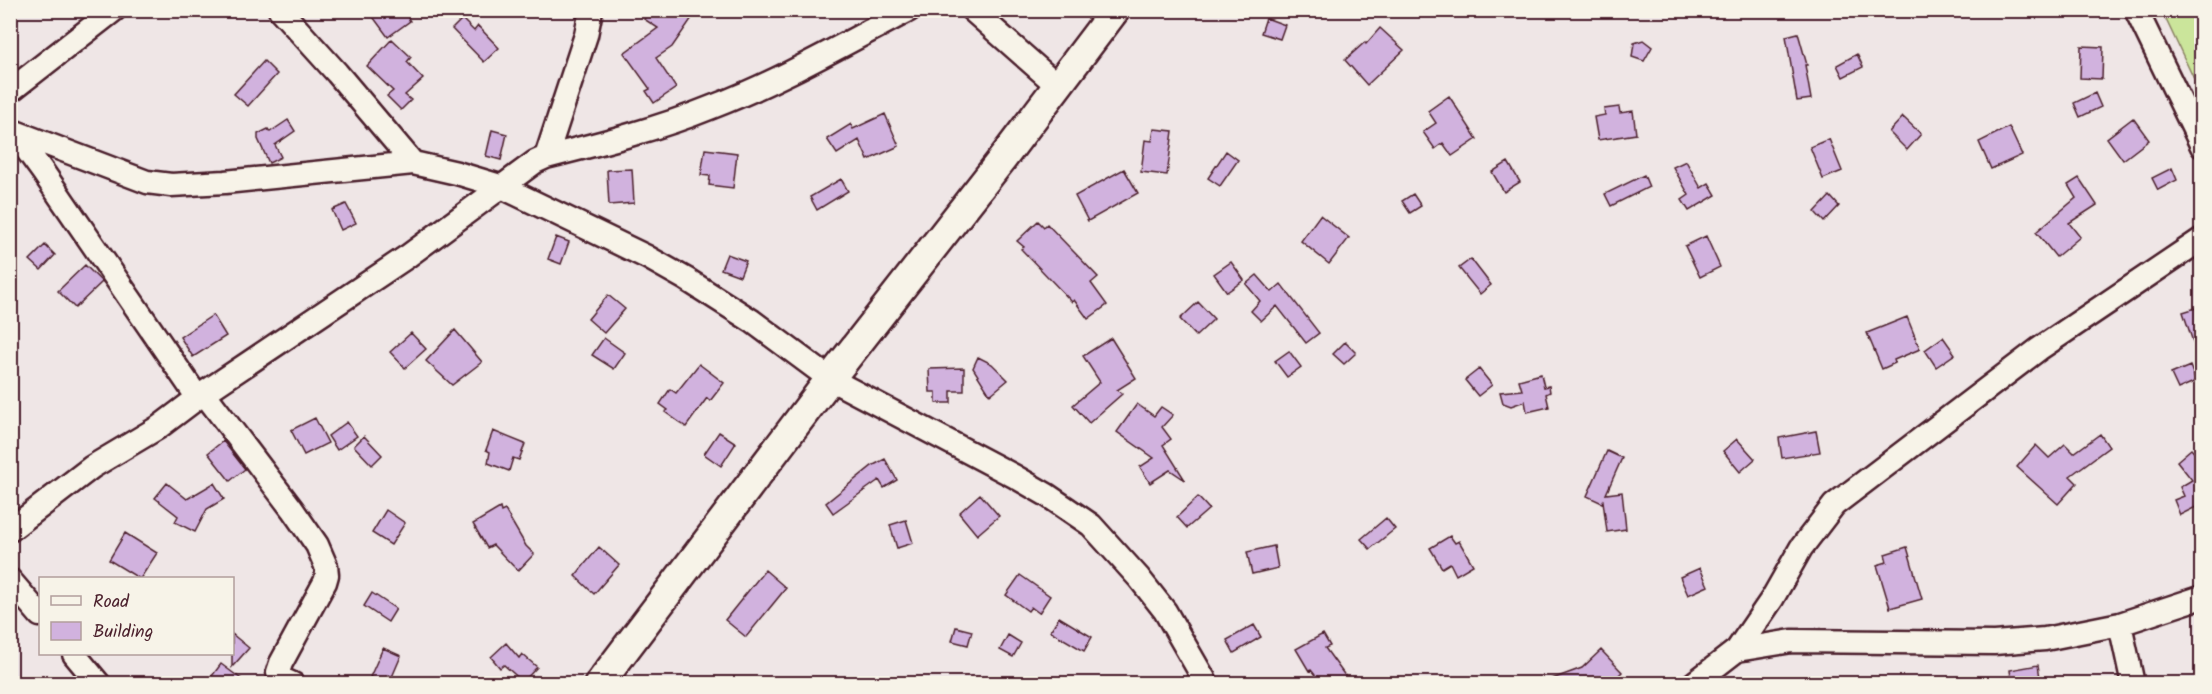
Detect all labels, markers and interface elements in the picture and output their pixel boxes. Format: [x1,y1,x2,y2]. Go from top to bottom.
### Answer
legend [39,577,234,655]
text: Road [93,588,130,617]
text: Building [93,618,153,647]

